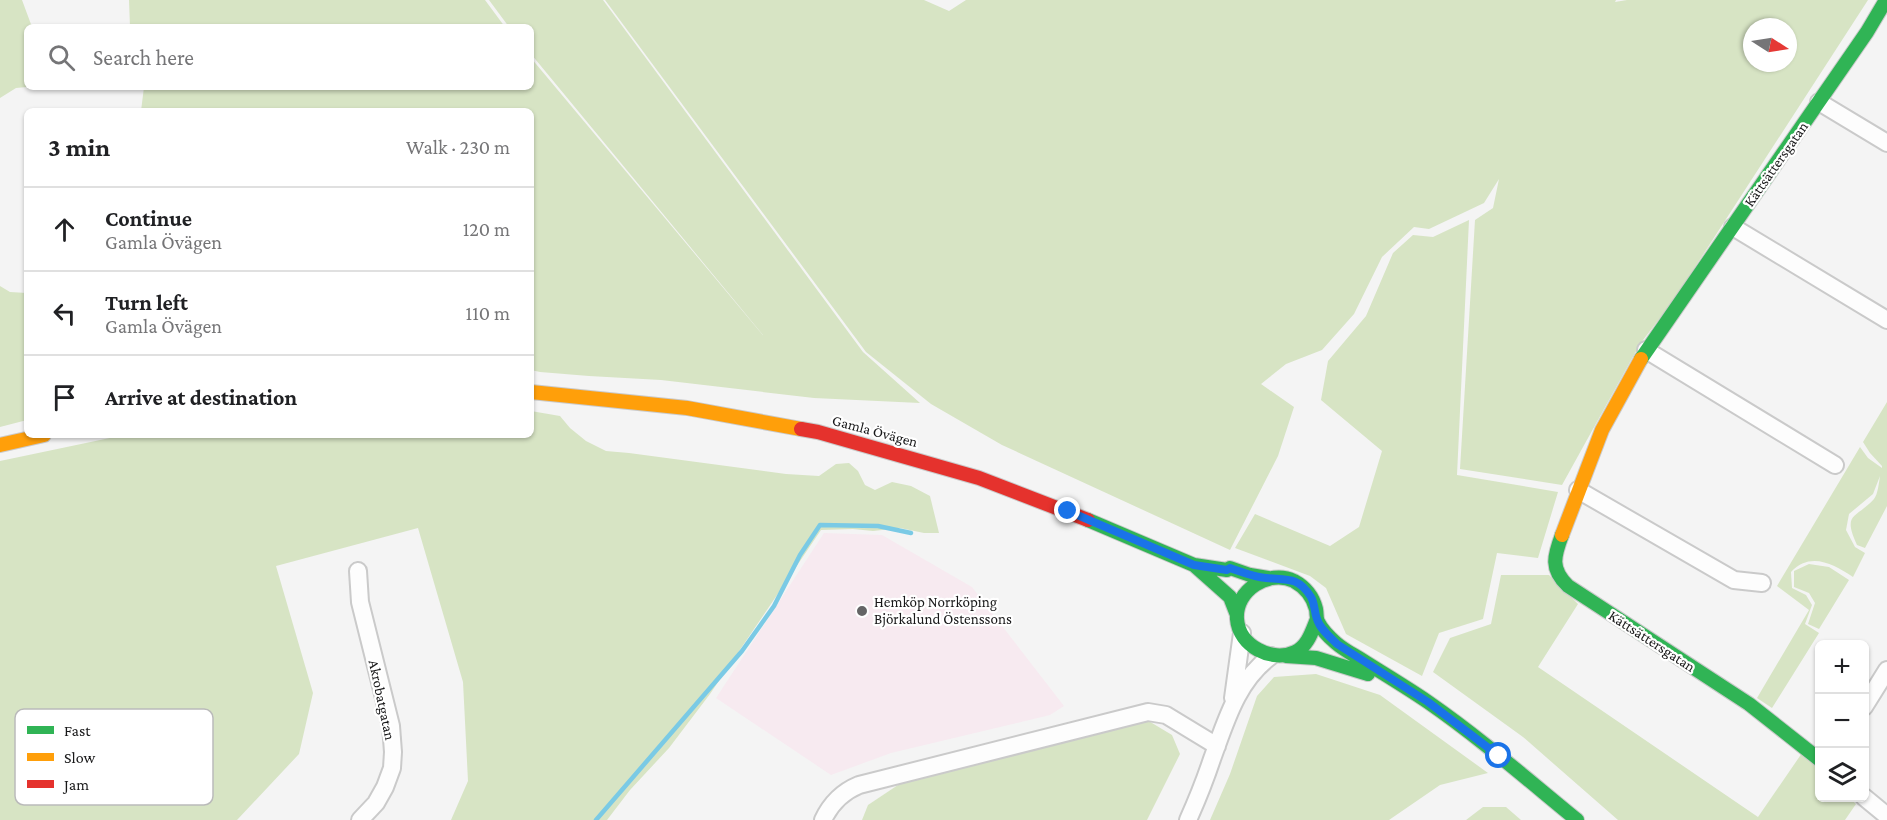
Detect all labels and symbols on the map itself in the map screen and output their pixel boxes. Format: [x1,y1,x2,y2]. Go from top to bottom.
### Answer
north arrow [1743,18,1797,72]
street label: Kättsättersgatan [1741,119,1812,210]
street label: Gamla Övägen [830,412,919,451]
route end [1054,497,1080,523]
place label: Hemköp Norrköping Björkalund Östenssons [874,594,1012,628]
marker: Hemköp Norrköping Björkalund Östenssons [855,604,869,618]
street label: Kättsättersgatan [1605,607,1698,676]
street label: Akrobatgatan [365,658,398,742]
legend [15,709,213,805]
text: Fast [64,722,91,739]
route start [1485,742,1511,768]
text: Slow [64,749,96,766]
text: Jam [62,776,89,794]

